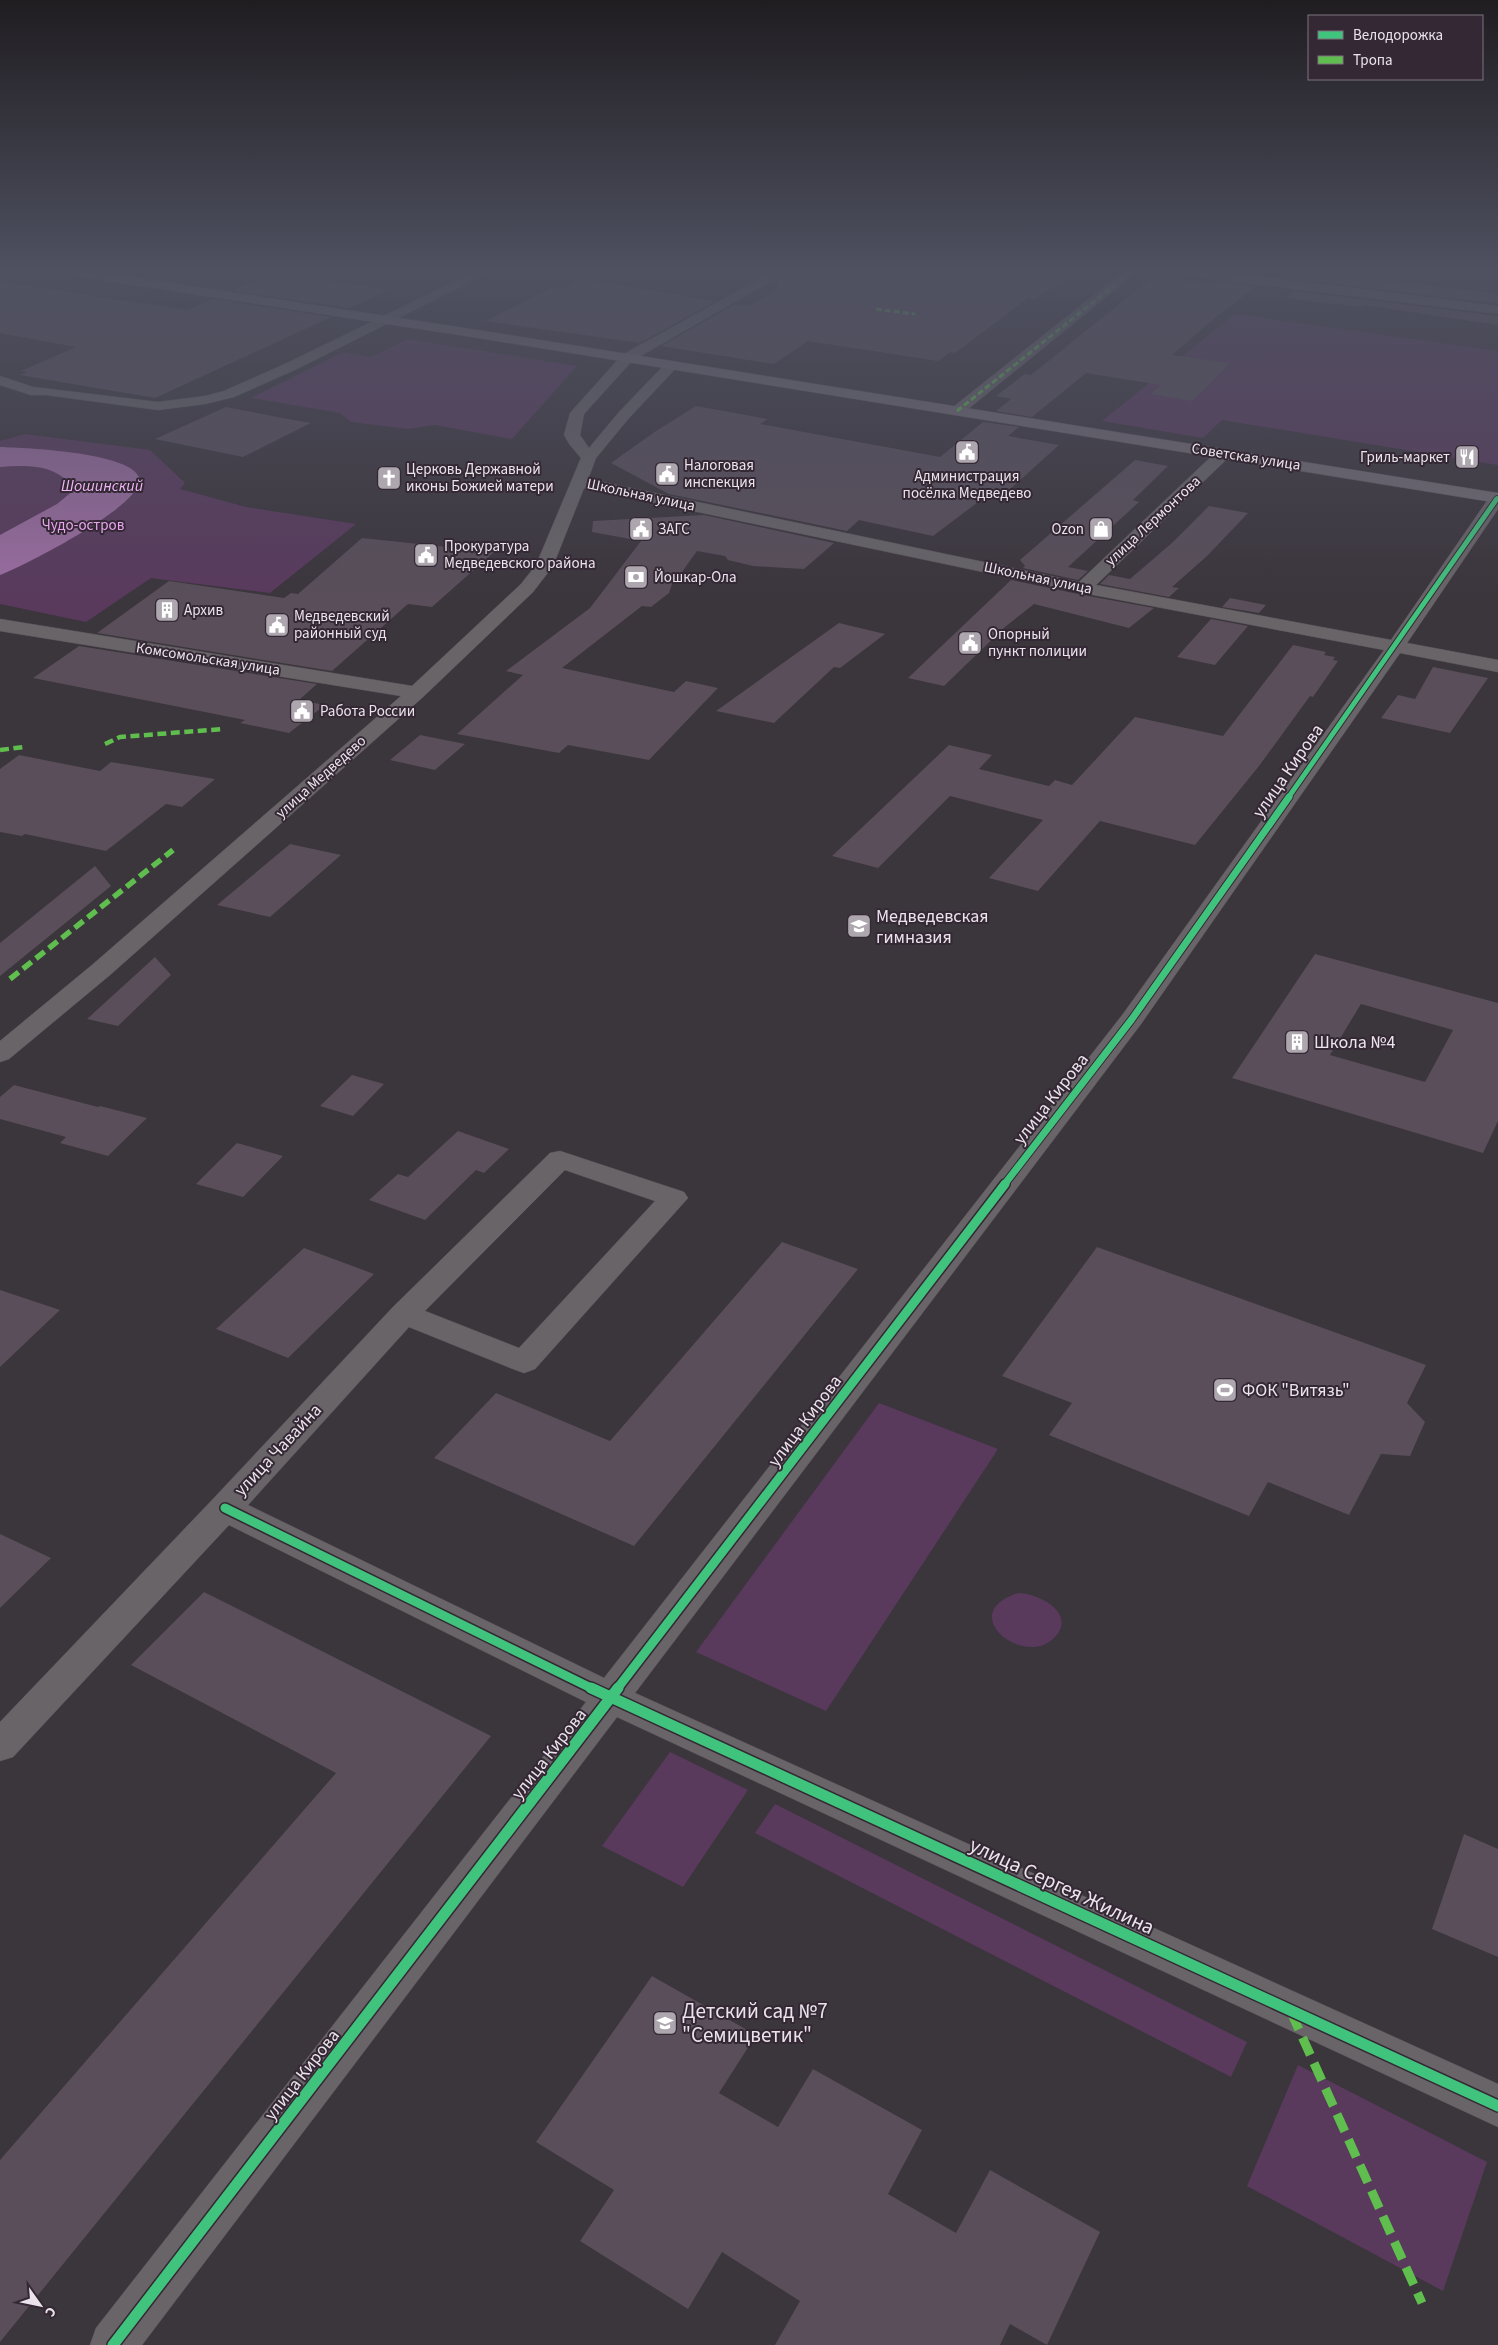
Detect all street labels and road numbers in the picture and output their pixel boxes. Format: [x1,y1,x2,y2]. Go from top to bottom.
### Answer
street label: Советская улица [1190,438,1302,476]
street label: улица Лермонтова [1101,471,1205,571]
street label: Школьная улица [585,473,697,517]
street label: Школьная улица [982,556,1094,600]
street label: Комсомольская улица [134,637,282,681]
street label: улица Кирова [1246,719,1330,823]
street label: улица Медведево [271,731,371,823]
street label: улица Кирова [1007,1048,1095,1150]
street label: улица Кирова [762,1370,848,1472]
street label: улица Чавайна [229,1398,327,1502]
street label: улица Кирова [505,1703,593,1805]
street label: улица Сергея Жилина [965,1830,1159,1942]
street label: улица Кирова [258,2024,346,2126]

